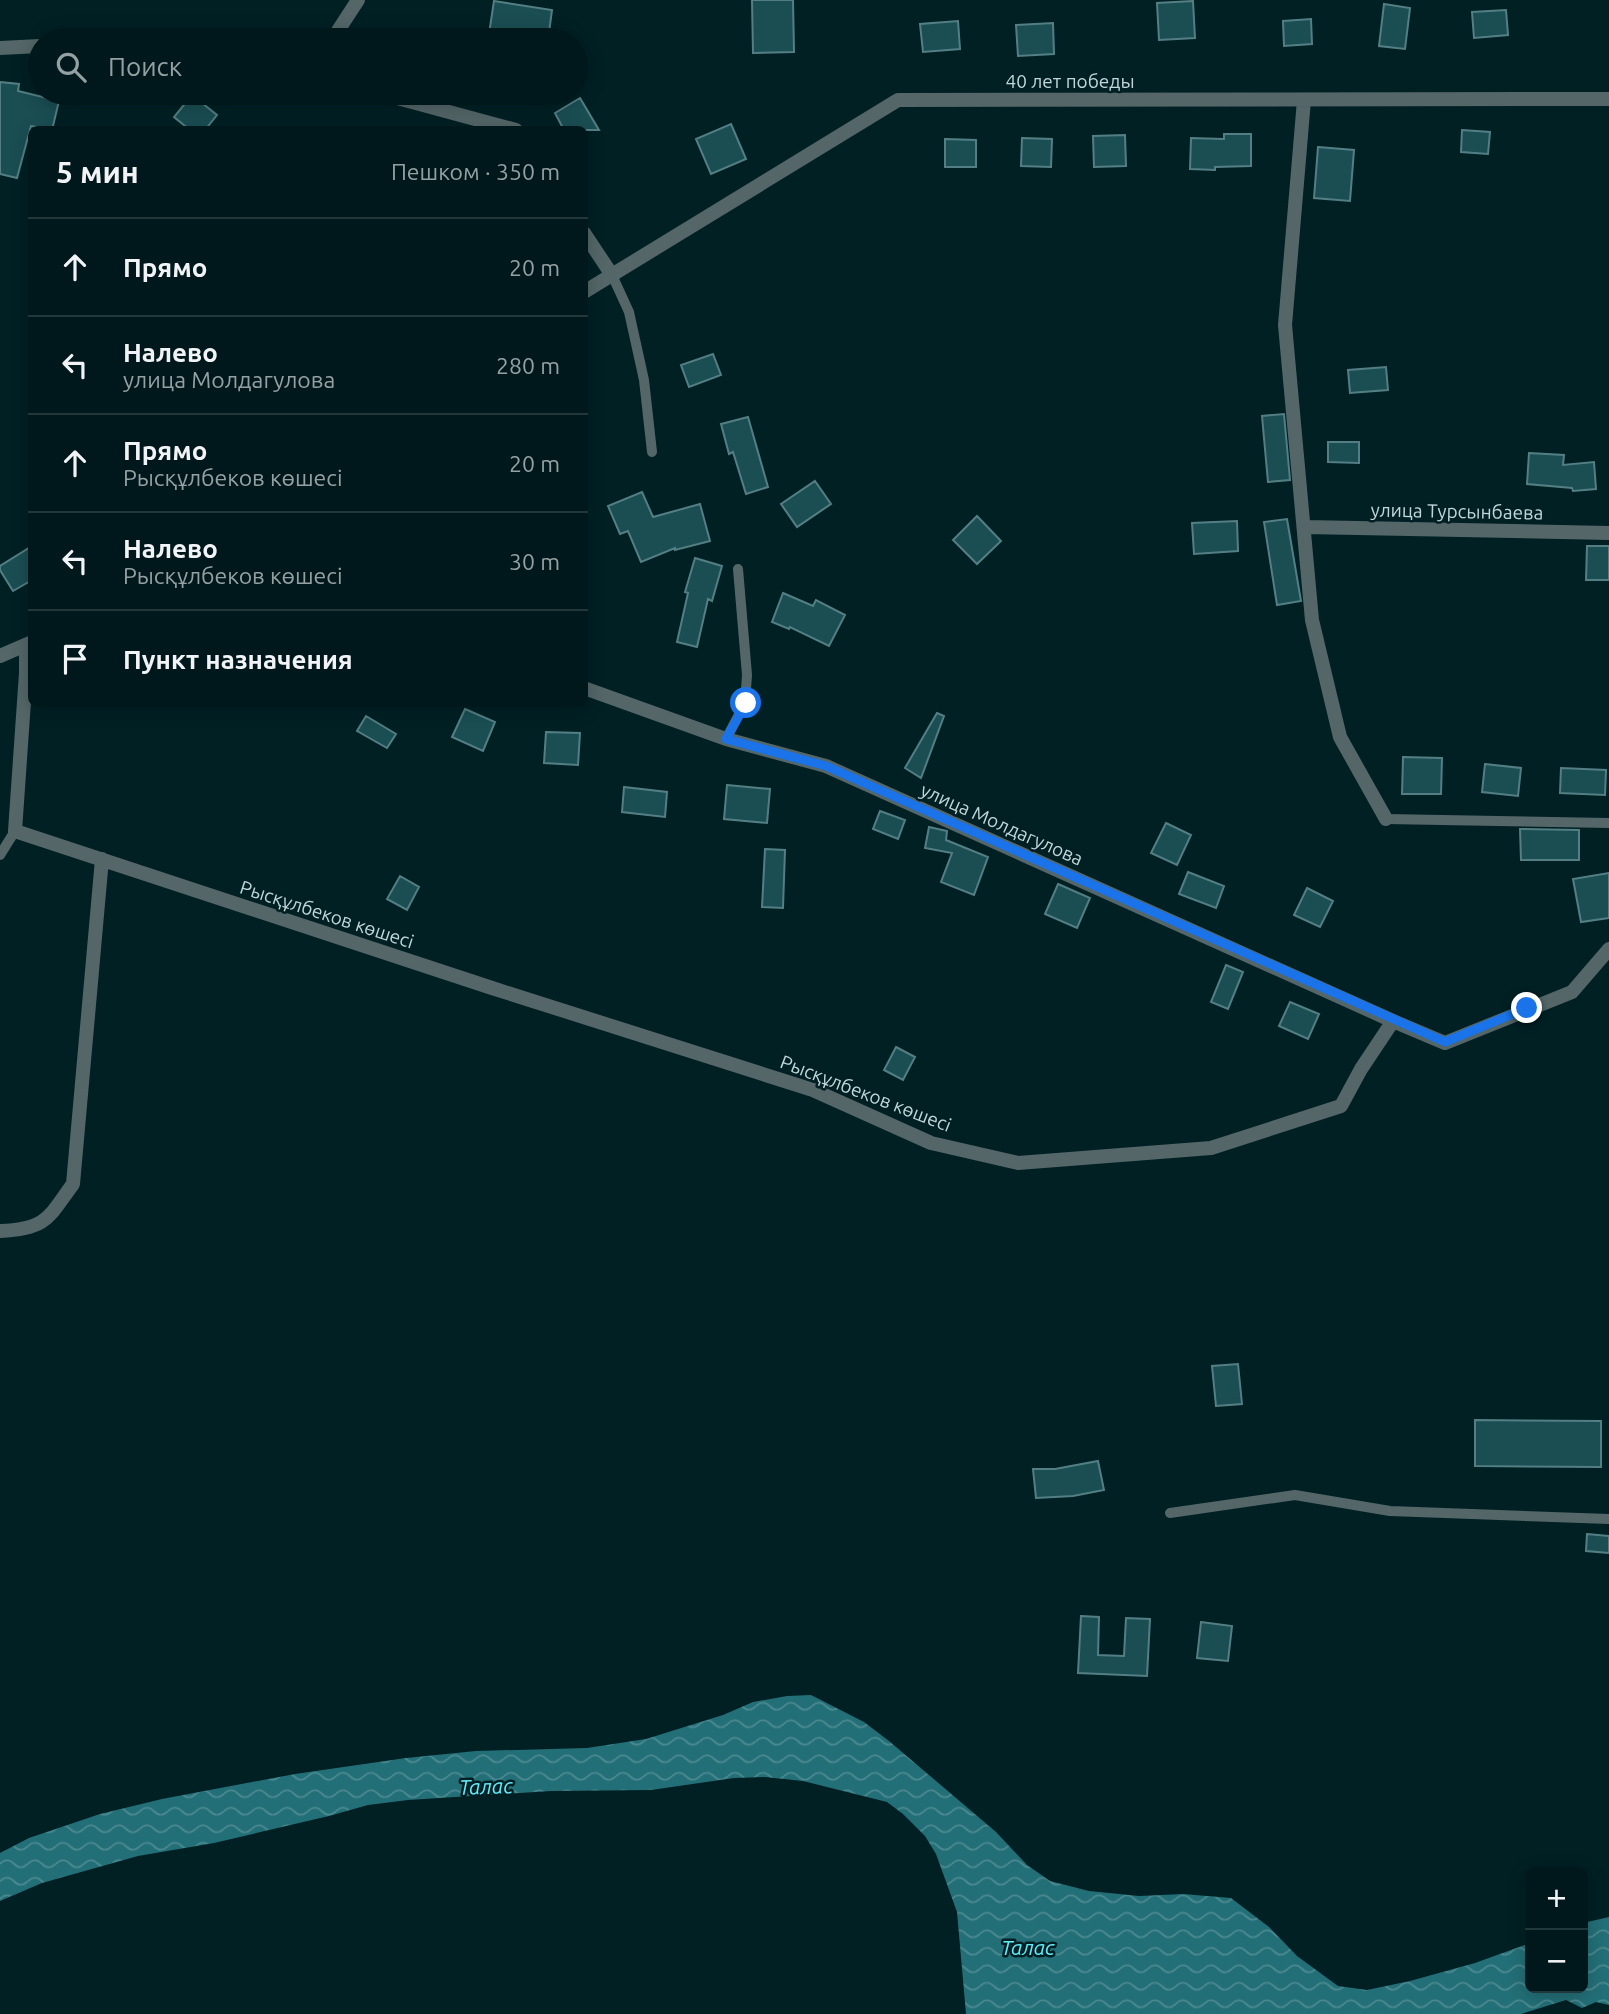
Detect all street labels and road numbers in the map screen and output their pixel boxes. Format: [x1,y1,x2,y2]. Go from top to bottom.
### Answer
street label: 40 лет победы [1005,70,1135,92]
street label: улица Турсынбаева [1370,498,1544,524]
street label: улица Молдагулова [917,778,1087,870]
street label: Рысқұлбеков көшесі [237,876,417,952]
street label: Рысқұлбеков көшесі [777,1050,955,1136]

